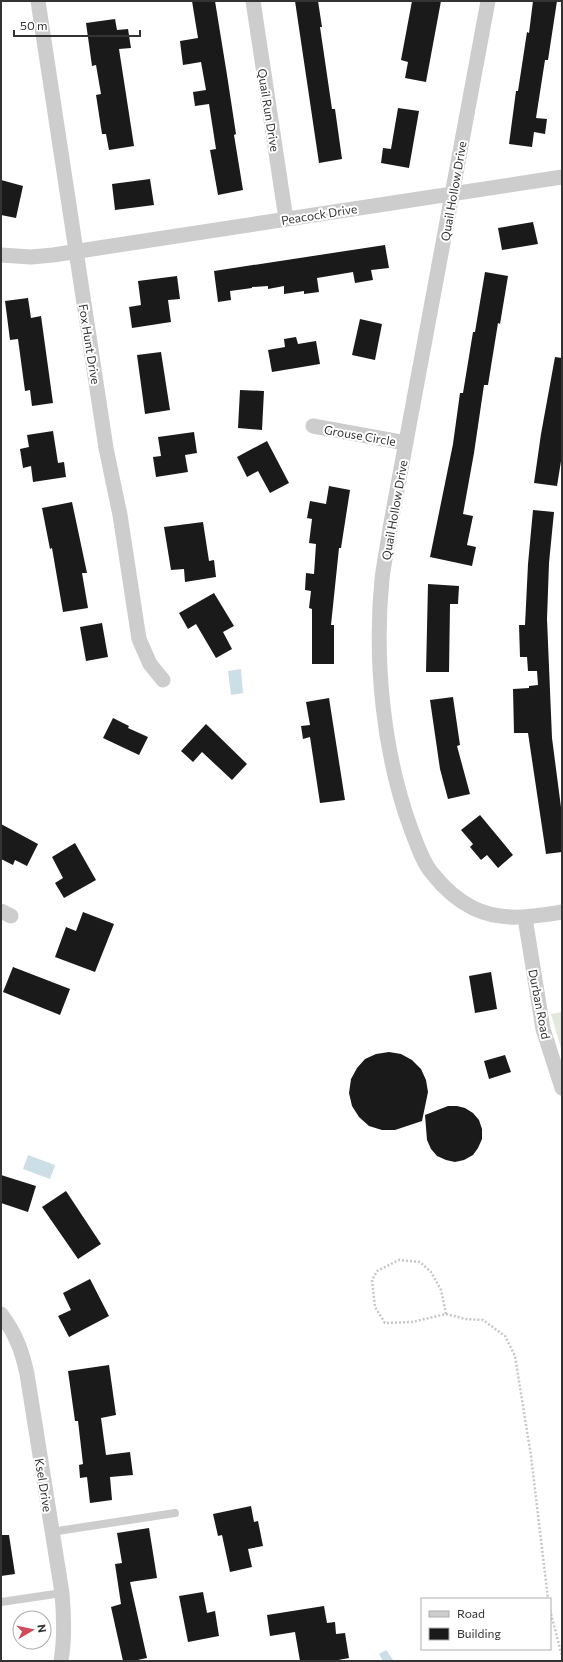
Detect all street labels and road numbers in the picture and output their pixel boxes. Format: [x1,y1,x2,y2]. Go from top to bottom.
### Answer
street label: Quail Run Drive [256,67,282,153]
street label: Quail Hollow Drive [437,140,469,242]
street label: Peacock Drive [280,201,358,227]
street label: Fox Hunt Drive [77,303,103,385]
street label: Grouse Circle [323,422,397,448]
street label: Quail Hollow Drive [378,459,410,561]
street label: Durban Road [526,968,554,1040]
street label: Ksel Drive [33,1457,55,1513]

